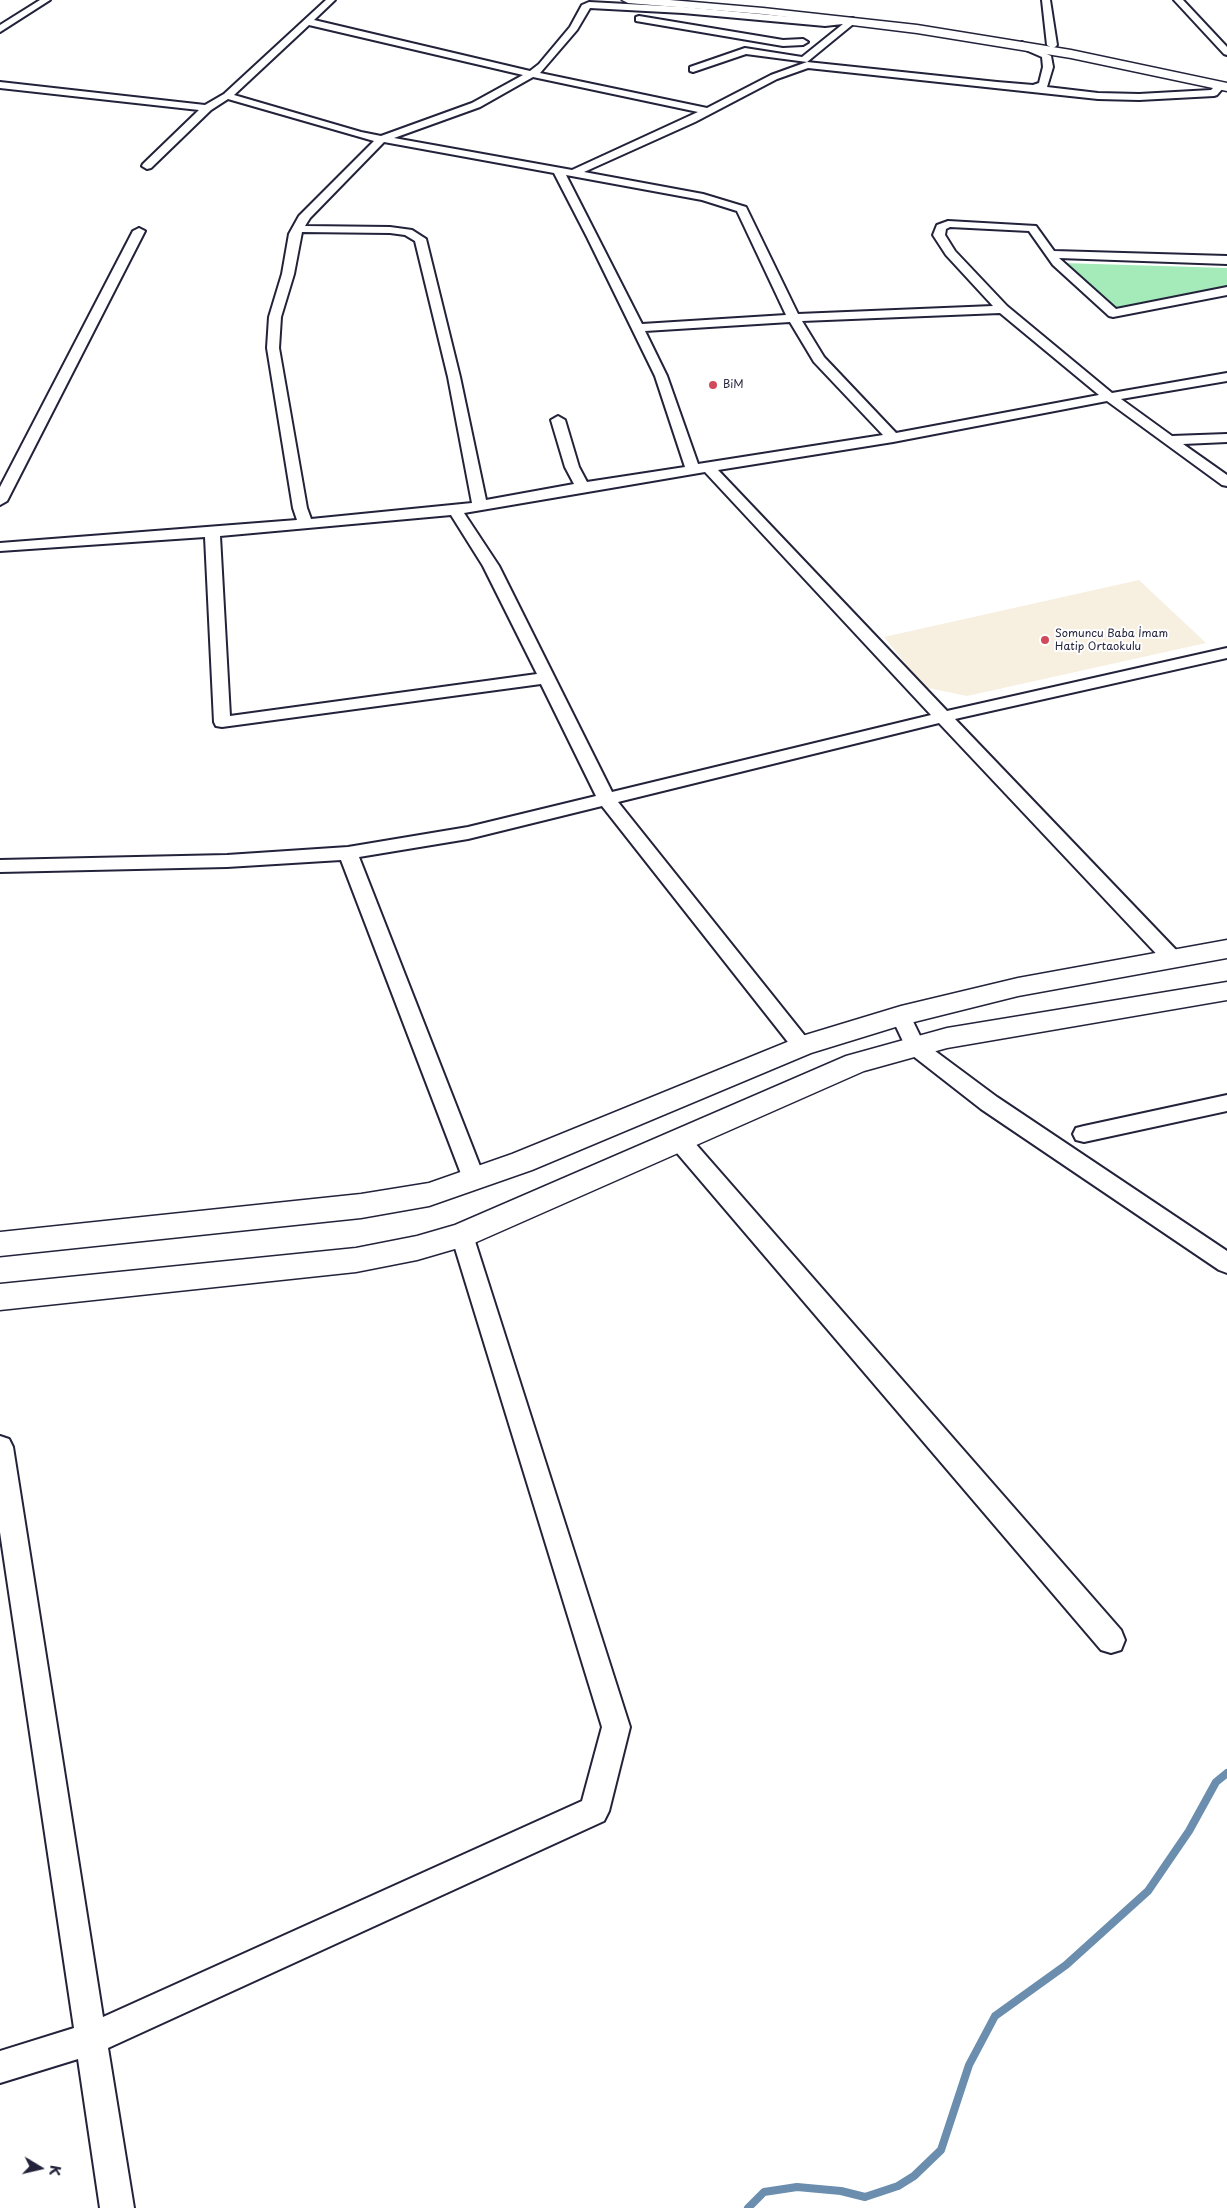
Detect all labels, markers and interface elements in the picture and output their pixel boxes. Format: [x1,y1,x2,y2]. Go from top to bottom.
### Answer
place label: BiM [723,378,744,392]
marker: BiM [707,379,719,391]
place label: Somuncu Baba İmam Hatip Ortaokulu [1055,627,1168,653]
marker: Somuncu Baba İmam Hatip Ortaokulu [1039,634,1051,646]
north arrow [15,2143,65,2193]
text: K [44,2164,66,2177]

